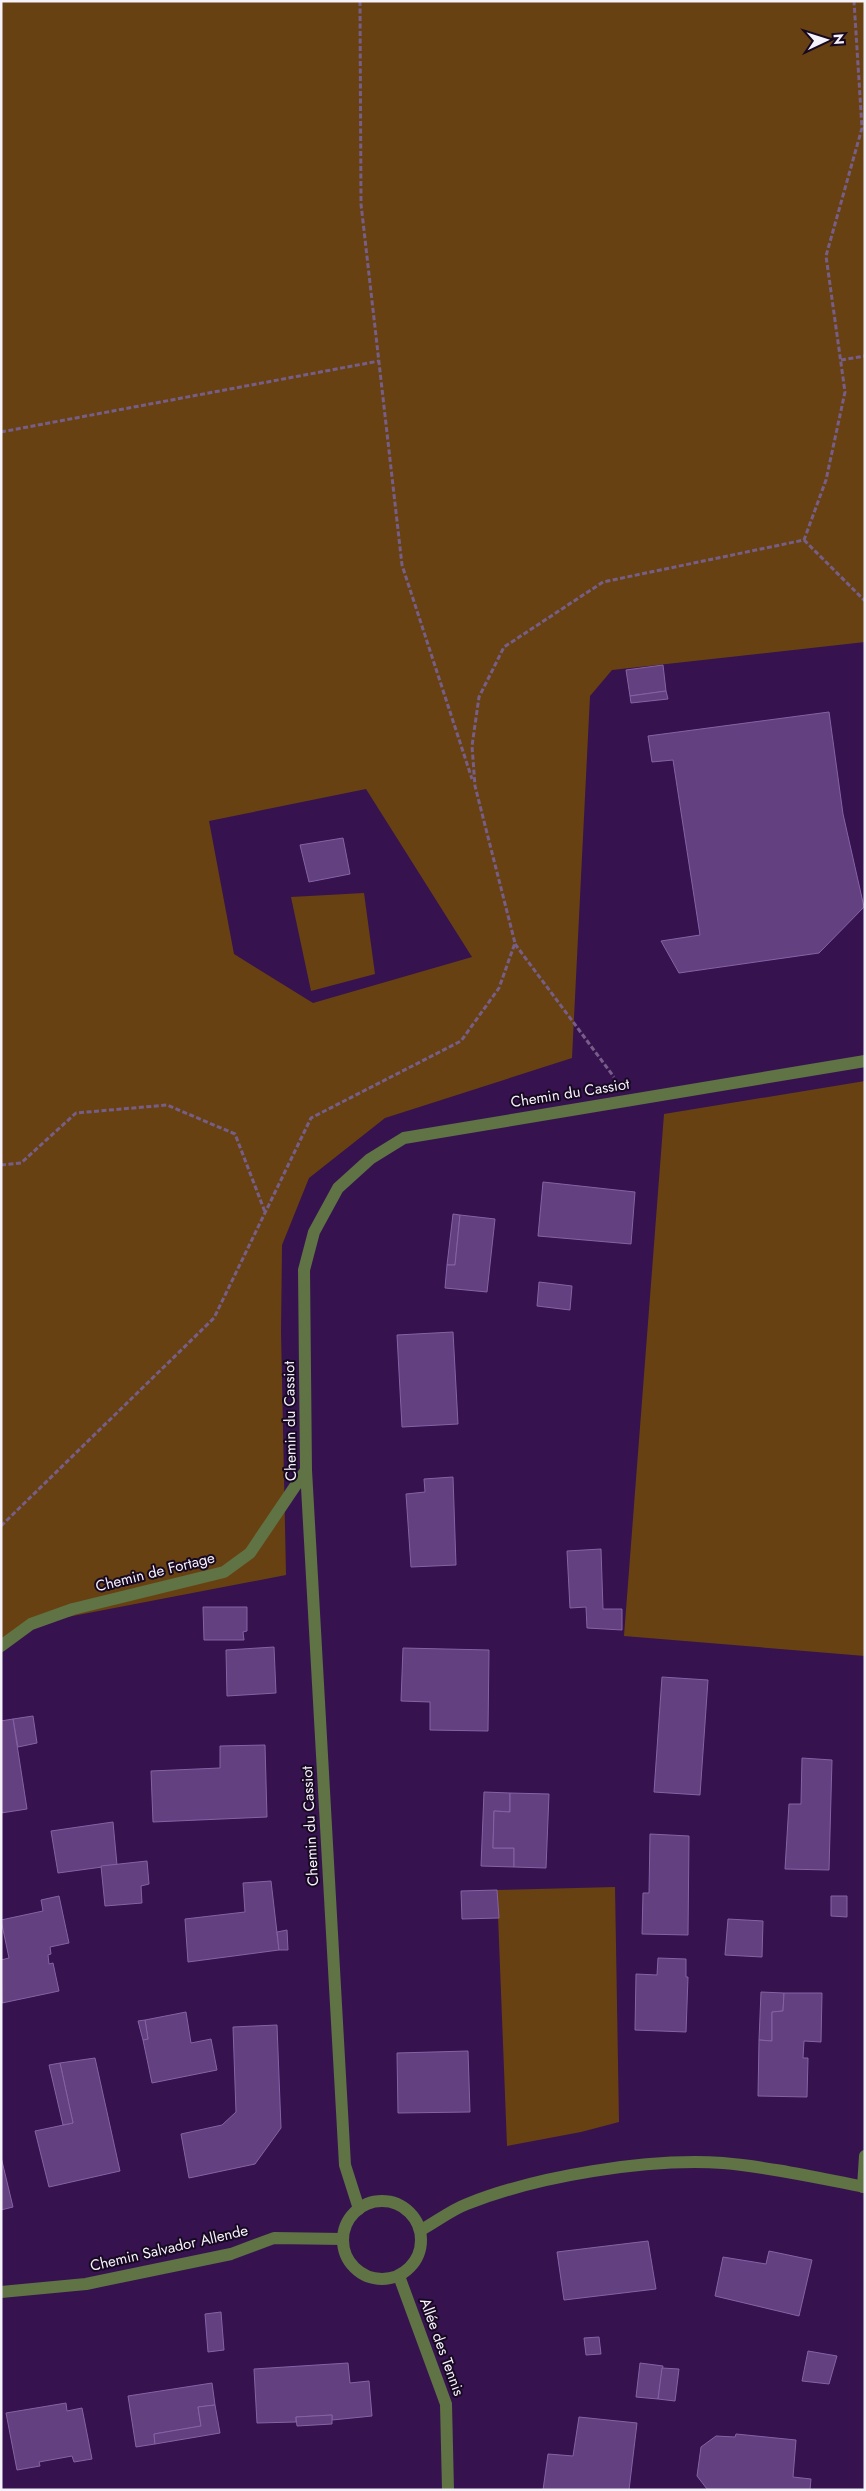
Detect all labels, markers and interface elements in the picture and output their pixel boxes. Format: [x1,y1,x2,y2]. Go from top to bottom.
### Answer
north arrow [801,15,851,65]
text: N [829,33,849,45]
street label: Chemin du Cassiot [509,1073,631,1113]
street label: Chemin du Cassiot [278,1360,302,1481]
street label: Chemin de Fortage [93,1546,217,1597]
street label: Chemin du Cassiot [296,1765,324,1887]
street label: Chemin Salvador Allende [88,2219,250,2277]
street label: Allée des Tennis [414,2295,470,2399]

